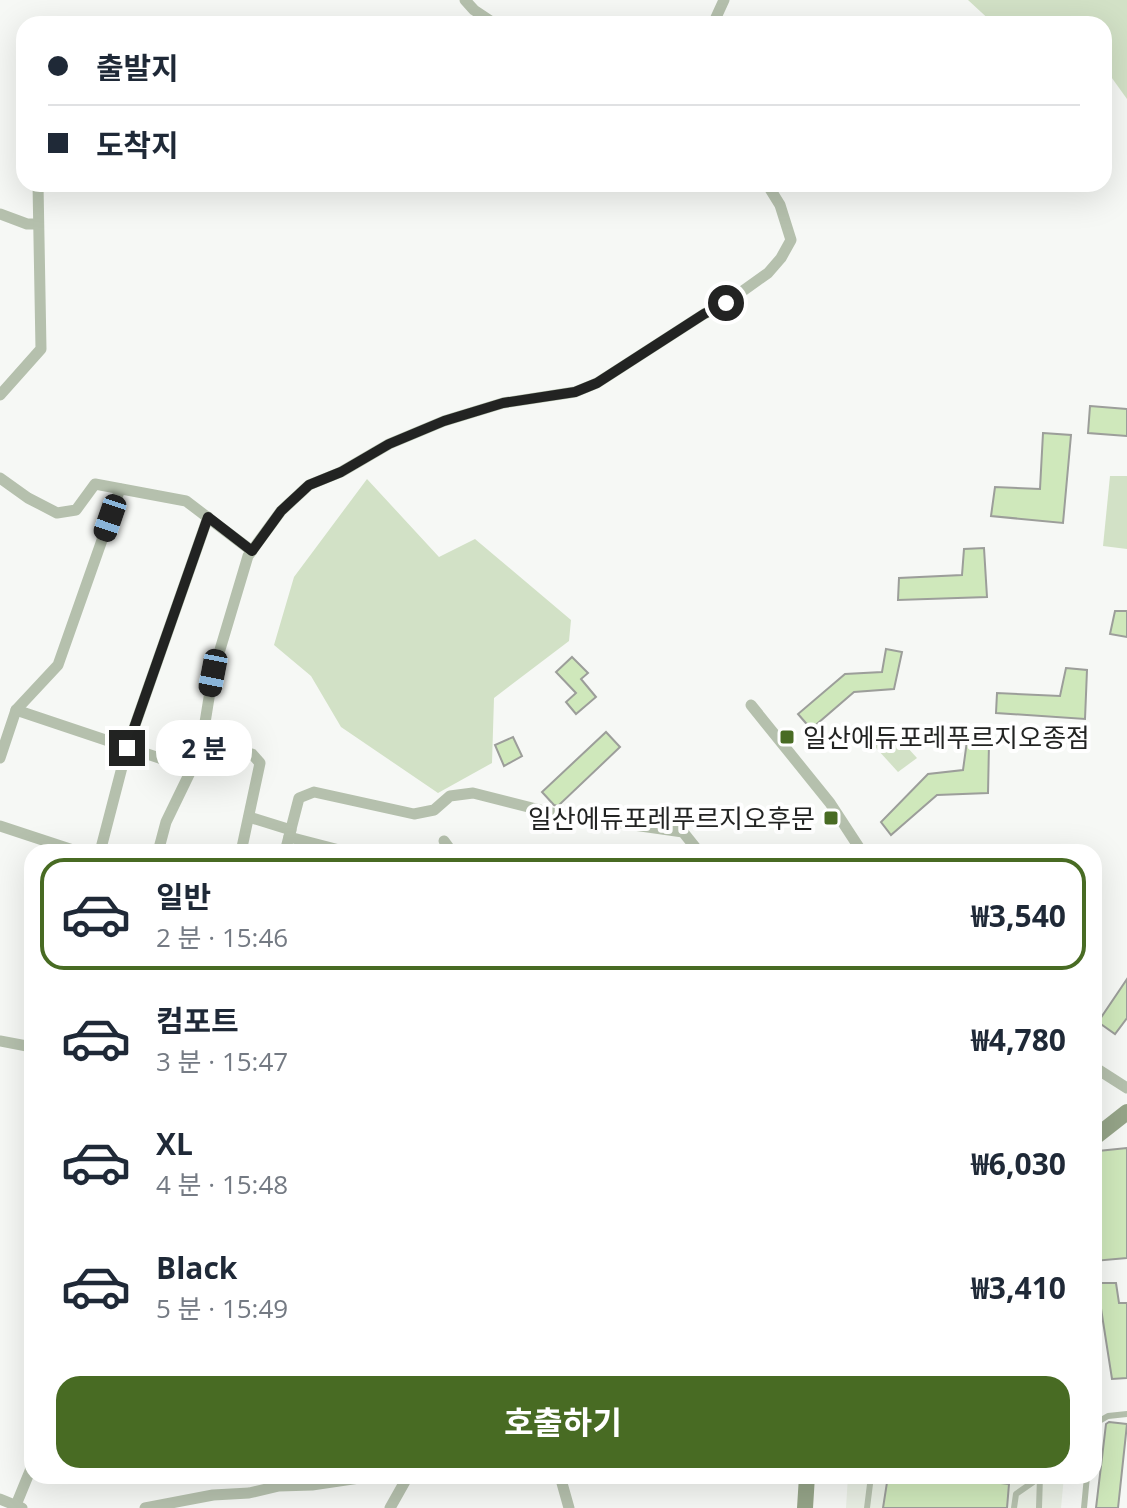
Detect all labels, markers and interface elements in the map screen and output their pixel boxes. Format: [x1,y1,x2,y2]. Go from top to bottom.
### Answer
text: 출발지 [96,47,179,88]
text: 도착지 [96,124,179,165]
route start [708,285,744,321]
car [91,491,129,545]
car [197,647,229,699]
place label: 일산에듀포레푸르지오종점 [803,719,1090,755]
callout: 2 분 [155,720,251,776]
marker: 일산에듀포레푸르지오종점 [778,728,796,746]
route end [109,730,145,766]
text: 2 분 [181,730,227,766]
place label: 일산에듀포레푸르지오후문 [528,800,815,836]
marker: 일산에듀포레푸르지오후문 [822,809,840,827]
text: 일반 [156,876,211,917]
icon: car [60,878,132,950]
text: ₩3,540 [971,895,1066,936]
text: 2 분 · 15:46 [156,919,288,955]
text: 컴포트 [156,1000,239,1041]
icon: car [60,1002,132,1074]
text: ₩4,780 [971,1019,1066,1060]
text: 3 분 · 15:47 [156,1043,288,1079]
text: XL [156,1123,193,1164]
icon: car [60,1126,132,1198]
text: ₩6,030 [971,1143,1066,1184]
text: 4 분 · 15:48 [156,1166,288,1202]
text: Black [156,1247,237,1288]
icon: car [60,1250,132,1322]
text: ₩3,410 [971,1267,1066,1308]
text: 5 분 · 15:49 [156,1290,288,1326]
button: 호출하기 [56,1376,1070,1468]

